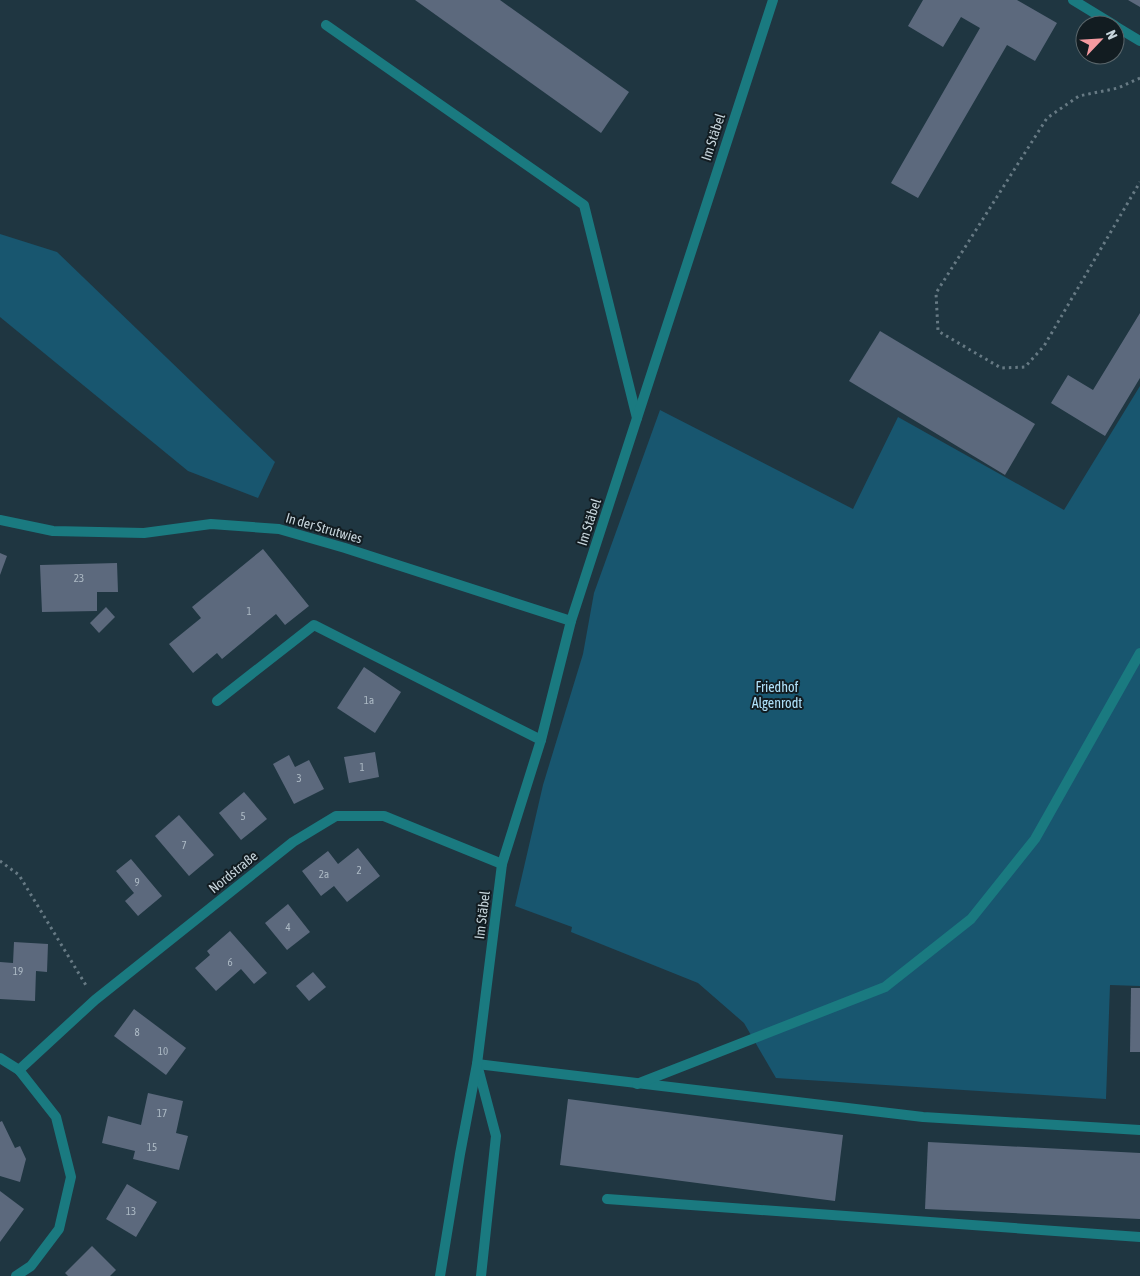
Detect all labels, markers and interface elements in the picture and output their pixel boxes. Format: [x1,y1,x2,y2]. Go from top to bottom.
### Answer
north arrow [1075,15,1125,65]
text: N [1103,27,1121,42]
street label: Im Stäbel [698,111,728,163]
street label: Im Stäbel [574,496,604,548]
street label: In der Strutwies [284,509,364,547]
house number: 23 [74,572,84,584]
house number: 1 [246,605,252,617]
park label: Friedhof Algenrodt [752,679,802,711]
house number: 1a [364,694,374,706]
house number: 1 [359,761,365,773]
house number: 3 [296,772,302,784]
house number: 5 [240,810,246,822]
house number: 7 [181,839,187,851]
street label: Nordstraße [205,848,261,896]
house number: 2 [356,864,362,876]
house number: 2a [319,868,329,880]
house number: 9 [134,876,140,888]
street label: Im Stäbel [471,890,493,940]
house number: 4 [285,921,291,933]
house number: 6 [227,956,233,968]
house number: 19 [13,965,23,977]
house number: 8 [134,1026,140,1038]
house number: 10 [158,1045,168,1057]
house number: 17 [157,1107,167,1119]
house number: 15 [147,1141,157,1153]
house number: 13 [126,1205,136,1217]

